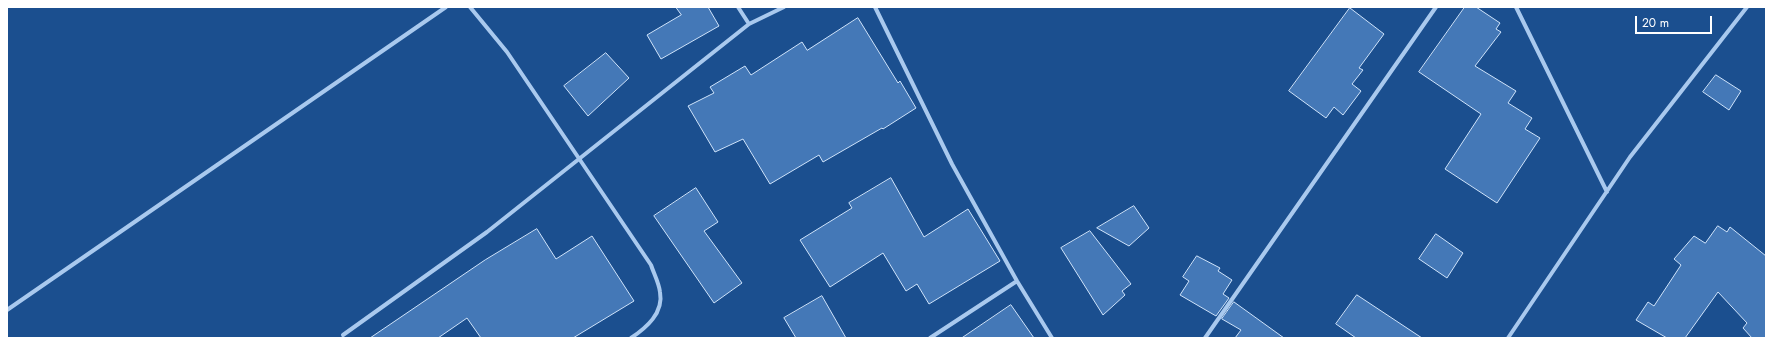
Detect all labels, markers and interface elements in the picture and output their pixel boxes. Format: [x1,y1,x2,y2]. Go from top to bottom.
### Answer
scale bar [1637,8,1714,34]
text: 20 m [1642,14,1669,32]

